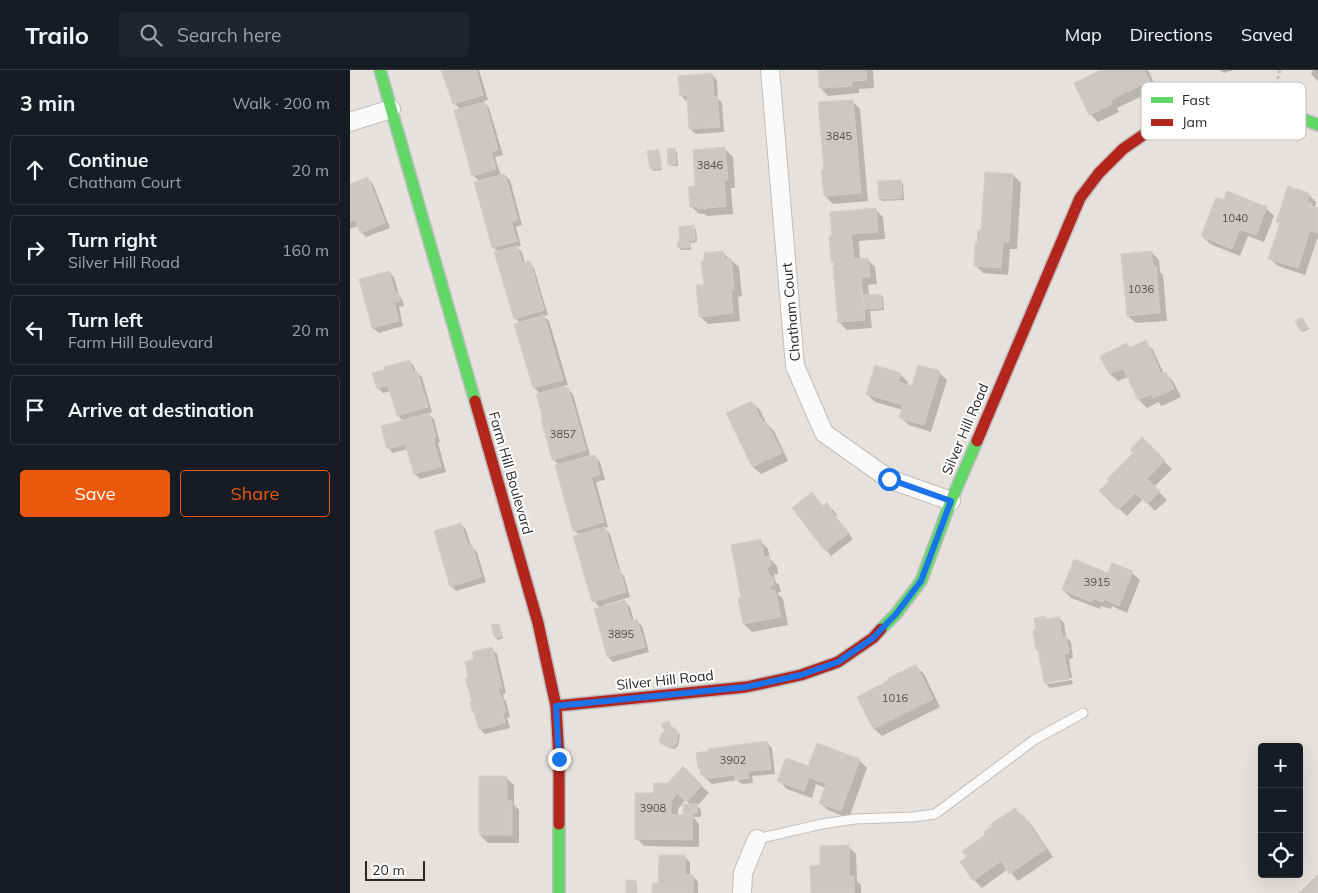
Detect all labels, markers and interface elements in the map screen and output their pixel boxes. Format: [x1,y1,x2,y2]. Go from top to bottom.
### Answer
search box [119,12,469,57]
text: Trailo [25,20,89,50]
icon: search [137,21,165,49]
text: Search here [177,23,281,47]
text: Map [1065,23,1102,46]
text: Directions [1130,23,1213,46]
text: Saved [1241,23,1293,46]
legend [1141,82,1306,140]
text: 3 min [20,90,75,116]
text: Fast [1182,91,1210,109]
text: Walk · 200 m [232,93,330,113]
text: Jam [1182,113,1207,131]
house number: 3845 [826,129,853,143]
text: Continue [68,148,148,172]
icon: ahead [21,156,49,184]
house number: 3846 [697,158,724,172]
text: 20 m [292,160,329,180]
text: Chatham Court [68,172,181,192]
house number: 1040 [1222,211,1249,225]
text: Turn right [68,228,157,252]
icon: right [21,236,49,264]
text: 160 m [282,240,329,260]
text: Silver Hill Road [68,252,180,272]
street label: Chatham Court [778,262,804,362]
house number: 1036 [1128,282,1155,296]
text: Turn left [68,308,143,332]
icon: left [21,316,49,344]
text: 20 m [292,320,329,340]
text: Farm Hill Boulevard [68,332,213,352]
street label: Silver Hill Road [938,380,992,478]
icon: arrive [21,396,49,424]
text: Arrive at destination [68,398,254,422]
street label: Farm Hill Boulevard [485,410,537,536]
house number: 3857 [550,427,576,441]
route start [878,468,901,491]
button: Save [20,470,170,517]
button: Share [180,470,330,517]
house number: 3915 [1084,575,1111,589]
house number: 3895 [608,627,635,641]
street label: Silver Hill Road [615,666,715,694]
house number: 1016 [882,691,909,705]
map controls [1258,743,1303,878]
button: + [1258,743,1303,788]
route end [548,748,571,771]
house number: 3902 [720,753,747,767]
button: − [1258,788,1303,833]
house number: 3908 [640,801,667,815]
button: locate [1258,833,1303,878]
scale bar [365,858,425,881]
text: 20 m [372,861,405,879]

